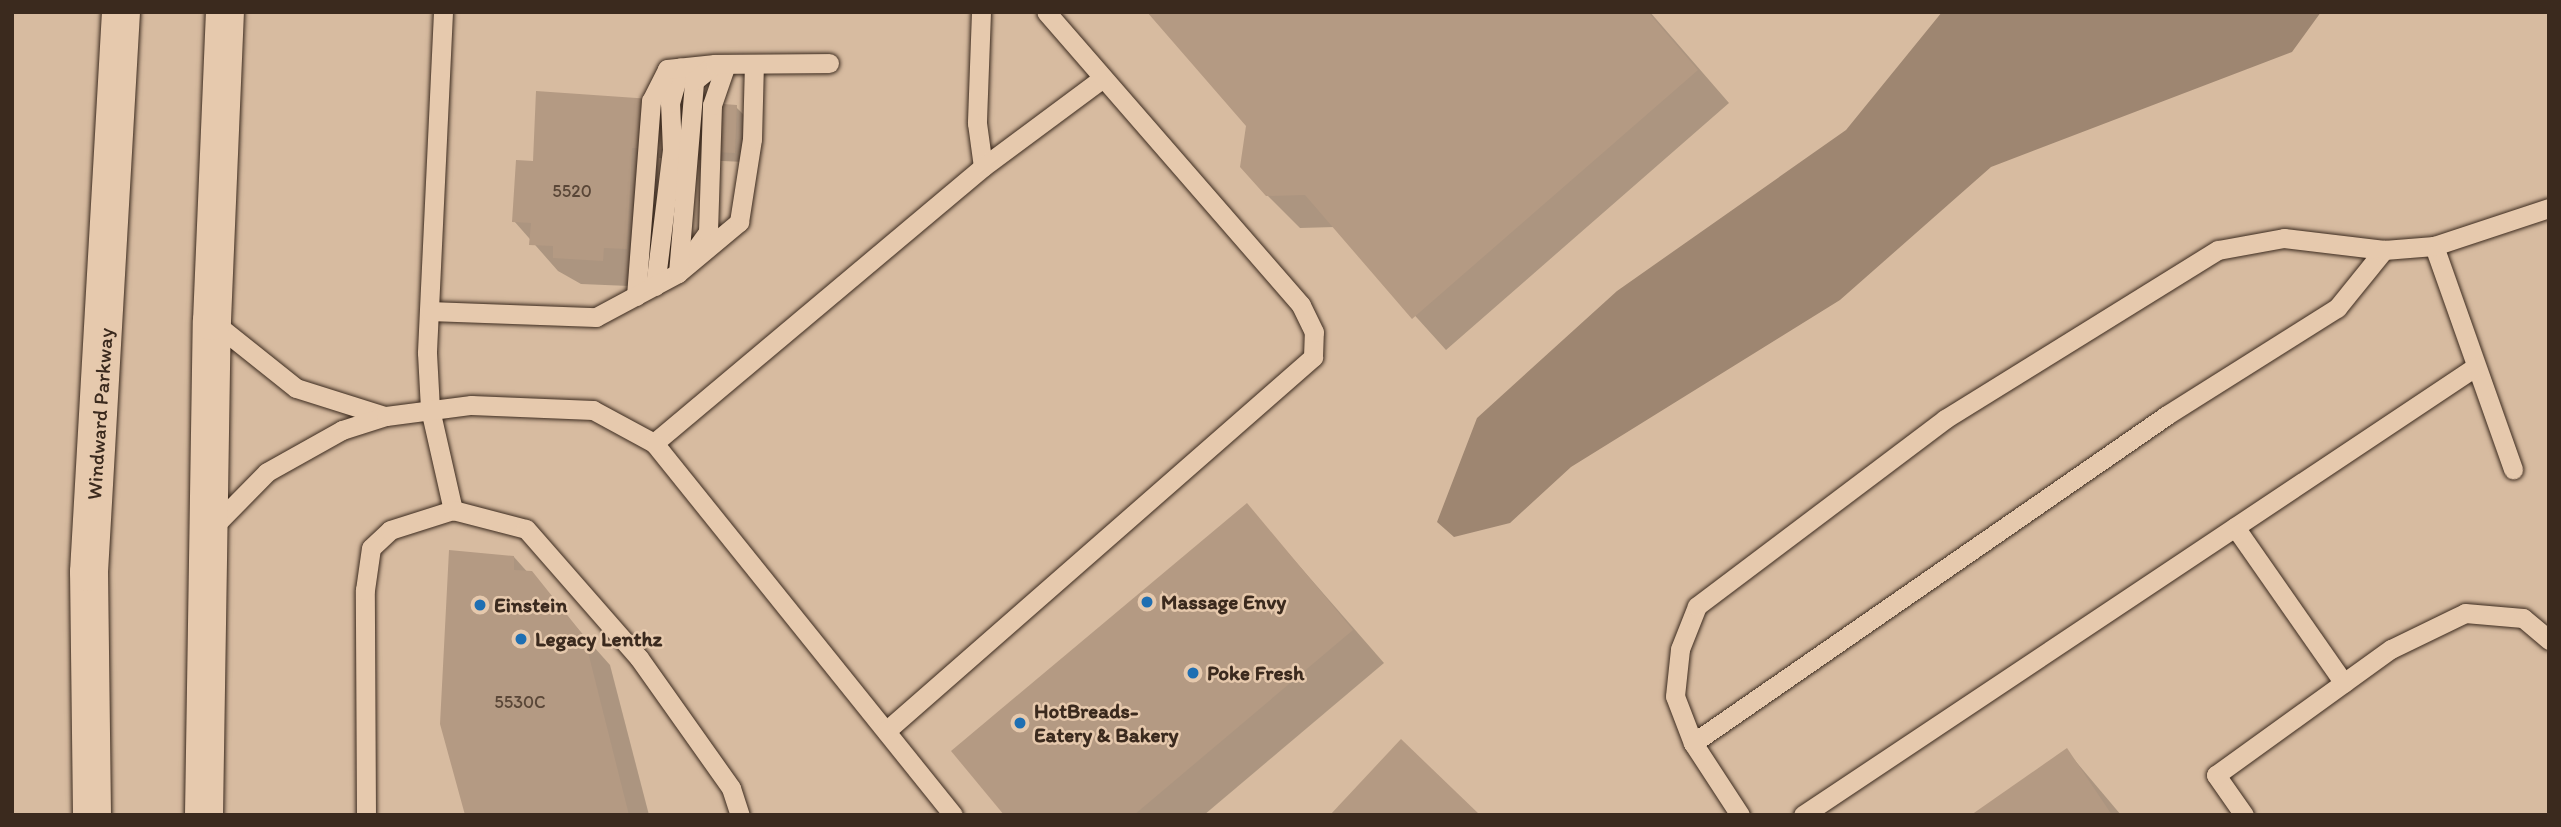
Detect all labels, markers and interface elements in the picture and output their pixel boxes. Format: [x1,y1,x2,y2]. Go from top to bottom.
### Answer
house number: 5520 [552,180,592,202]
street label: Windward Parkway [81,328,119,500]
place label: Massage Envy [1161,589,1286,615]
place label: Einstein [494,592,567,618]
marker: Massage Envy [1139,594,1155,610]
marker: Einstein [472,597,488,613]
place label: Legacy Lenthz [535,626,662,652]
marker: Legacy Lenthz [513,631,529,647]
place label: Poke Fresh [1207,660,1304,686]
marker: Poke Fresh [1185,665,1201,681]
house number: 5530C [494,691,546,713]
place label: HotBreads- Eatery & Bakery [1034,698,1178,748]
marker: HotBreads- Eatery & Bakery [1012,715,1028,731]

